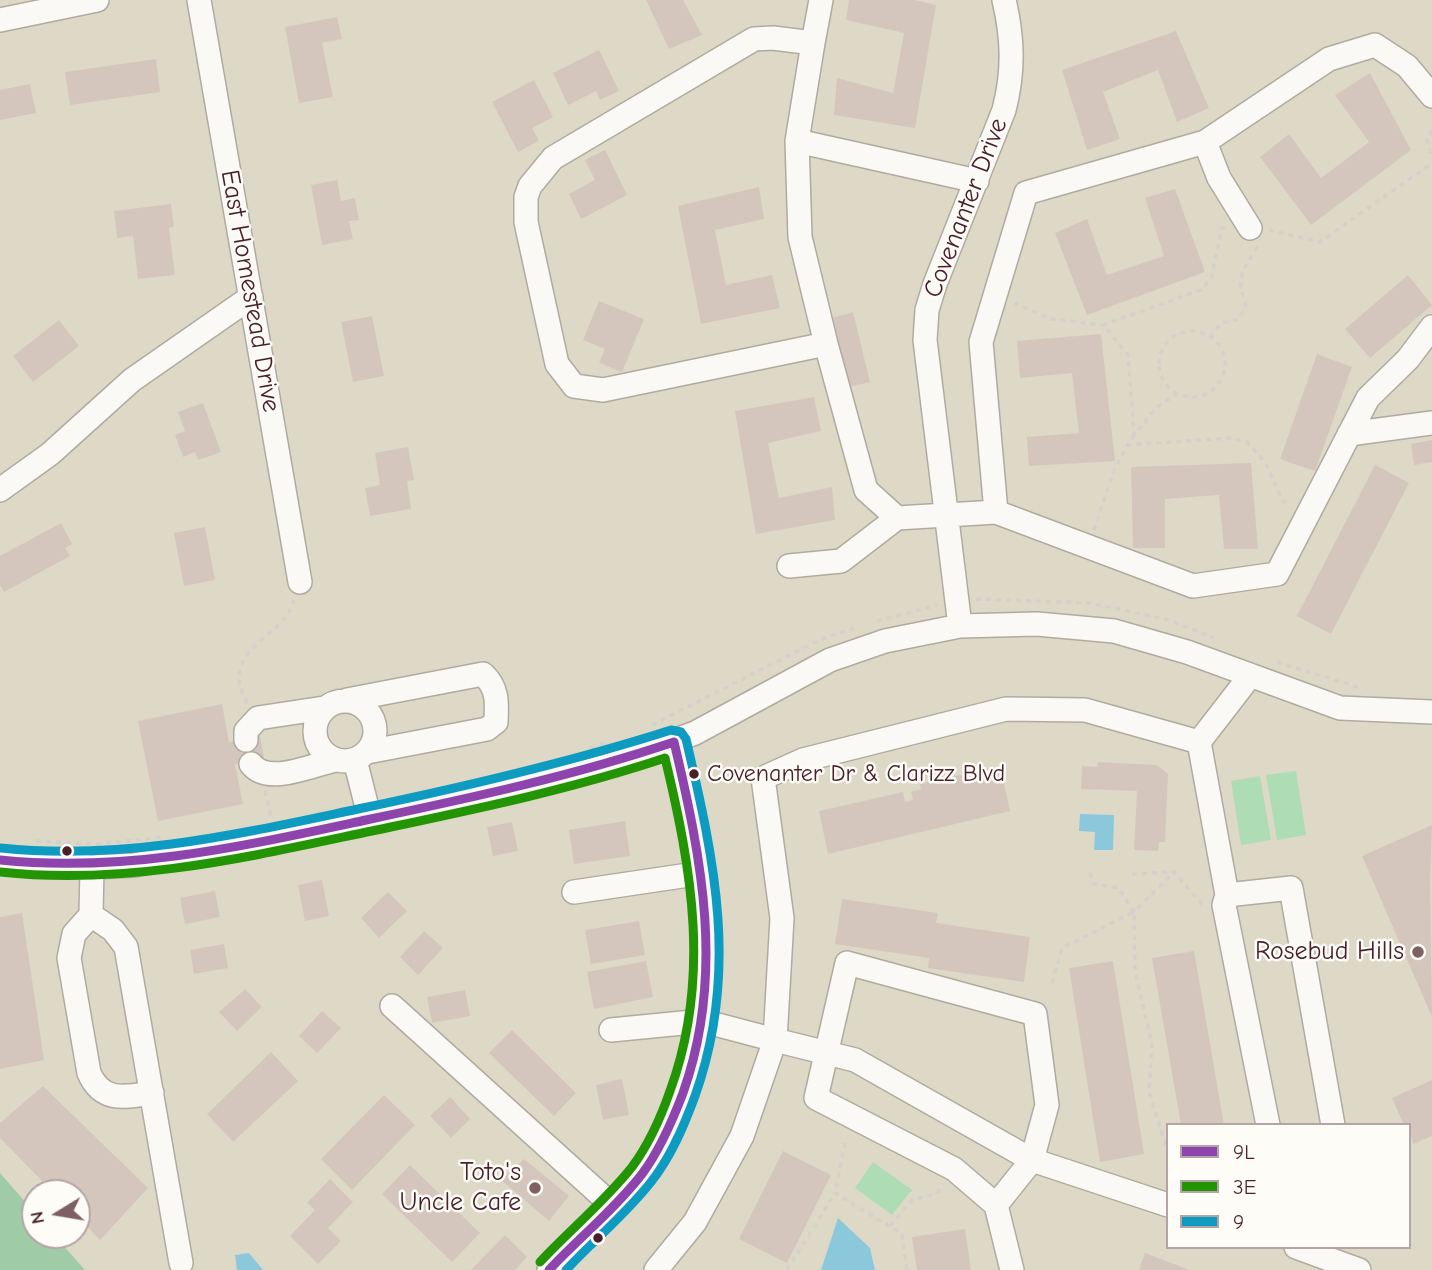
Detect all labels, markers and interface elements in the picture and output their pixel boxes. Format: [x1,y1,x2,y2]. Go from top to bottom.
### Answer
street label: Covenanter Drive [917,114,1015,302]
street label: East Homestead Drive [213,167,287,415]
place label: Covenanter Dr & Clarizz Blvd [707,760,1005,788]
marker: Covenanter Dr & Clarizz Blvd [687,767,701,781]
unlabelled marker [60,844,74,858]
place label: Rosebud Hills [1255,936,1404,968]
marker: Rosebud Hills [1410,944,1426,960]
legend [1166,1123,1411,1249]
text: 9L [1233,1140,1255,1164]
place label: Toto's Uncle Cafe [400,1157,521,1218]
text: 3E [1233,1175,1256,1199]
north arrow [21,1179,91,1249]
marker: Toto's Uncle Cafe [527,1180,543,1196]
text: N [25,1209,49,1226]
text: 9 [1233,1210,1244,1234]
unlabelled marker [591,1231,605,1245]

